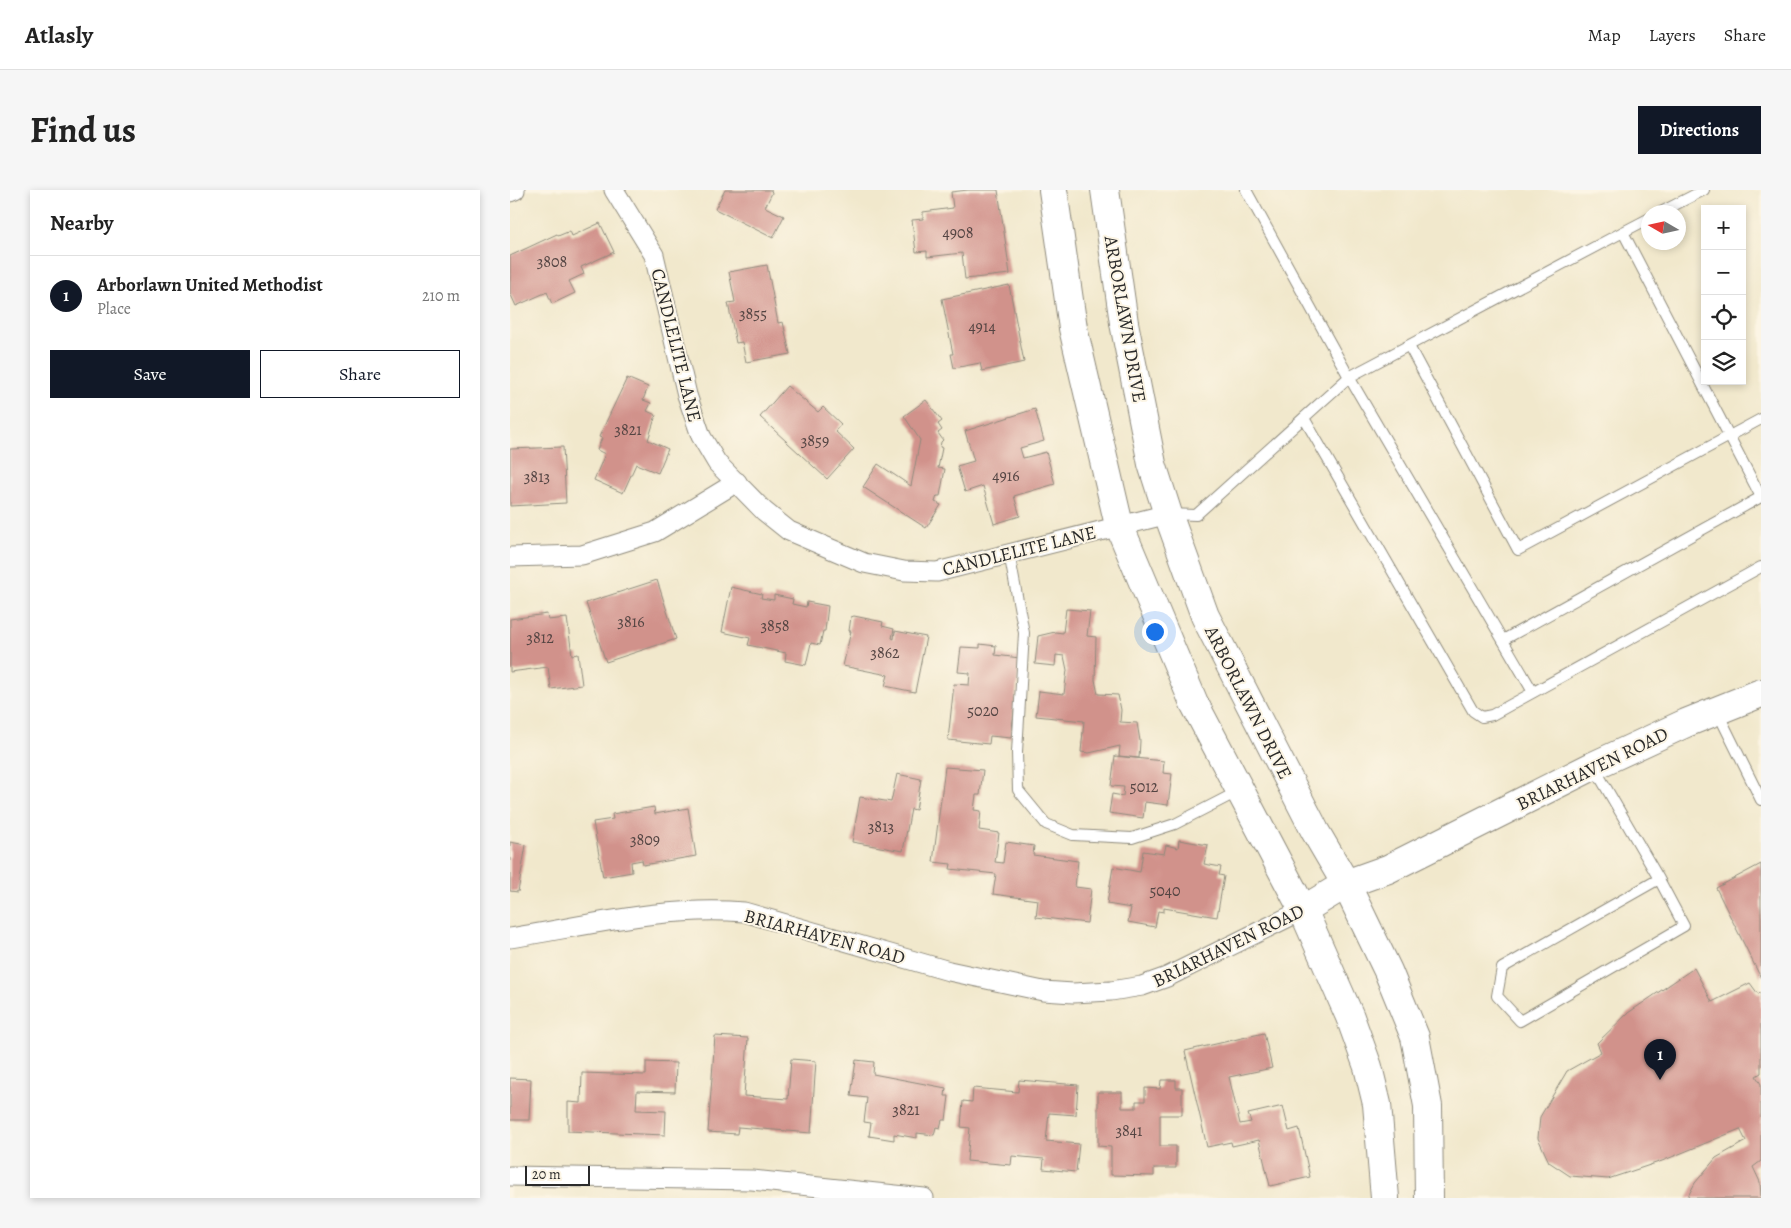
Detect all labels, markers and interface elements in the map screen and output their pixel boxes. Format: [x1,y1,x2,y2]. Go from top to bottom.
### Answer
text: Atlasly [25,19,93,51]
text: Map [1588,23,1621,47]
text: Layers [1649,23,1696,47]
text: Share [1724,23,1766,47]
text: Find us [30,106,136,154]
button: Directions [1638,106,1761,154]
north arrow [1641,205,1686,250]
map controls [1701,205,1746,385]
button: + [1701,205,1746,250]
text: Nearby [50,209,113,237]
house number: 4908 [943,222,973,244]
street label: ARBORLAWN DRIVE [1097,233,1152,405]
button: − [1701,250,1746,295]
house number: 3808 [537,251,567,273]
street label: CANDLELITE LANE [644,266,708,425]
text: Arborlawn United Methodist [97,272,323,298]
text: 1 [63,285,69,307]
text: 210 m [422,285,460,307]
button: locate [1701,295,1746,340]
text: Place [97,298,131,320]
house number: 3855 [739,303,767,325]
house number: 4914 [968,316,996,338]
button: layers [1701,340,1746,385]
button: Save [50,350,250,398]
button: Share [260,350,460,398]
house number: 3821 [614,419,642,441]
house number: 3859 [801,430,829,452]
house number: 4916 [992,465,1020,487]
house number: 3813 [524,466,550,488]
street label: CANDLELITE LANE [940,519,1099,583]
house number: 3816 [617,611,645,633]
house number: 3858 [760,615,790,637]
your location [1142,619,1168,645]
street label: ARBORLAWN DRIVE [1198,620,1298,784]
house number: 3812 [526,627,554,649]
house number: 3862 [870,642,900,664]
house number: 5020 [967,700,999,722]
street label: BRIARHAVEN ROAD [1512,721,1673,817]
house number: 5012 [1130,776,1159,798]
house number: 3813 [868,816,894,838]
house number: 3809 [630,829,660,851]
house number: 5040 [1149,880,1181,902]
street label: BRIARHAVEN ROAD [1148,898,1309,994]
street label: BRIARHAVEN ROAD [741,903,908,971]
pin: 1 [1644,1039,1676,1080]
house number: 3821 [892,1099,920,1121]
house number: 3841 [1115,1120,1143,1142]
scale bar [525,1163,590,1186]
text: 20 m [532,1165,561,1184]

